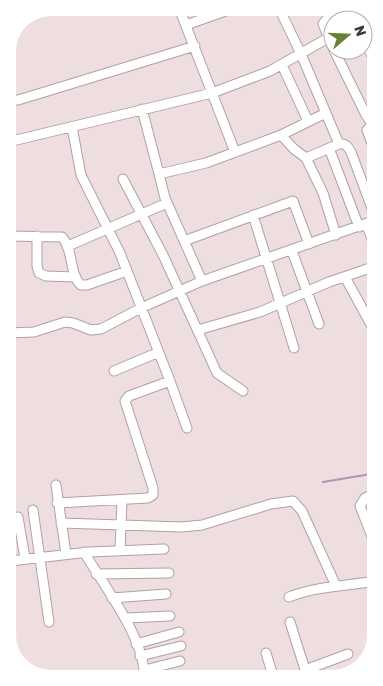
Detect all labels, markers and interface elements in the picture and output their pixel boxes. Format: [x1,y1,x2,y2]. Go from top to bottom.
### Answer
north arrow [323,10,373,60]
text: N [350,23,369,38]

